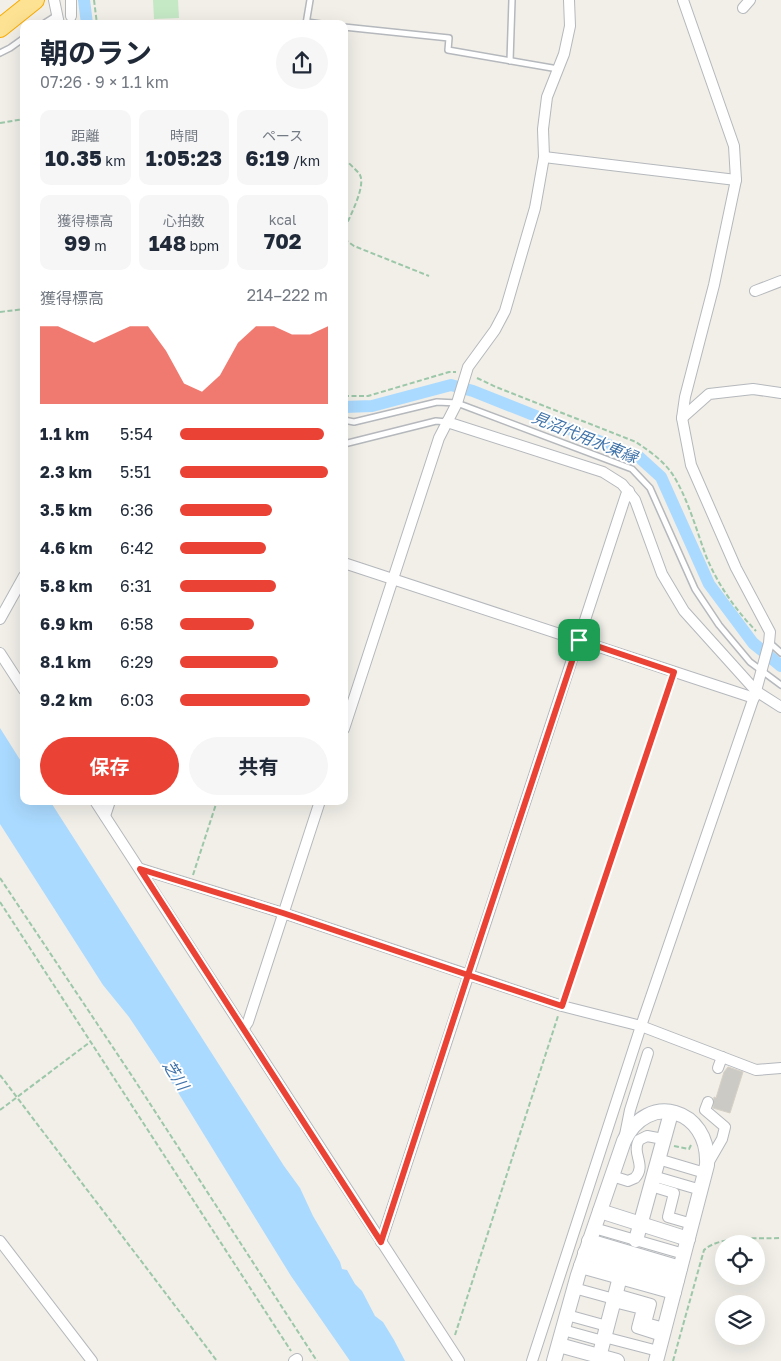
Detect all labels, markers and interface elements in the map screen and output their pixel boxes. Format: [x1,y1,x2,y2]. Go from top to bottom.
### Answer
text: 朝のラン [40,36,152,69]
button: share [276,37,328,89]
text: 07:26 · 9 × 1.1 km [40,72,169,92]
text: 距離 [71,127,99,144]
text: 時間 [170,127,198,144]
text: ペース [262,127,303,144]
text: 10.35 [45,145,102,171]
text: 1:05:23 [146,145,222,171]
text: 6:19 [245,145,290,171]
text: km [102,152,126,169]
text: /km [290,152,320,169]
text: kcal [269,211,296,228]
text: 獲得標高 [57,212,113,229]
text: 心拍数 [163,212,205,229]
text: 702 [264,228,302,254]
text: 99 [64,230,91,256]
text: 148 [149,230,186,256]
text: m [91,237,107,254]
text: bpm [186,237,219,254]
text: 214–222 m [247,285,328,305]
text: 獲得標高 [40,288,104,308]
water label: 見沼代用水東縁 [529,407,643,468]
text: 1.1 km [40,424,89,444]
text: 5:54 [120,424,153,444]
text: 2.3 km [40,462,92,482]
text: 5:51 [120,462,151,482]
text: 3.5 km [40,500,92,520]
text: 6:36 [120,500,154,520]
text: 4.6 km [40,538,93,558]
text: 6:42 [120,538,154,558]
text: 5.8 km [40,576,92,596]
text: 6:31 [120,576,152,596]
text: 6.9 km [40,614,93,634]
text: 6:58 [120,614,154,634]
pin [558,619,600,661]
icon: arrive [565,626,593,654]
text: 8.1 km [40,652,91,672]
text: 6:29 [120,652,153,672]
text: 9.2 km [40,690,92,710]
text: 6:03 [120,690,154,710]
button: 保存 [40,737,179,795]
button: 共有 [189,737,328,795]
water label: 芝川 [159,1056,194,1096]
map controls [715,1235,765,1345]
button: locate [715,1235,765,1285]
button: layers [715,1295,765,1345]

